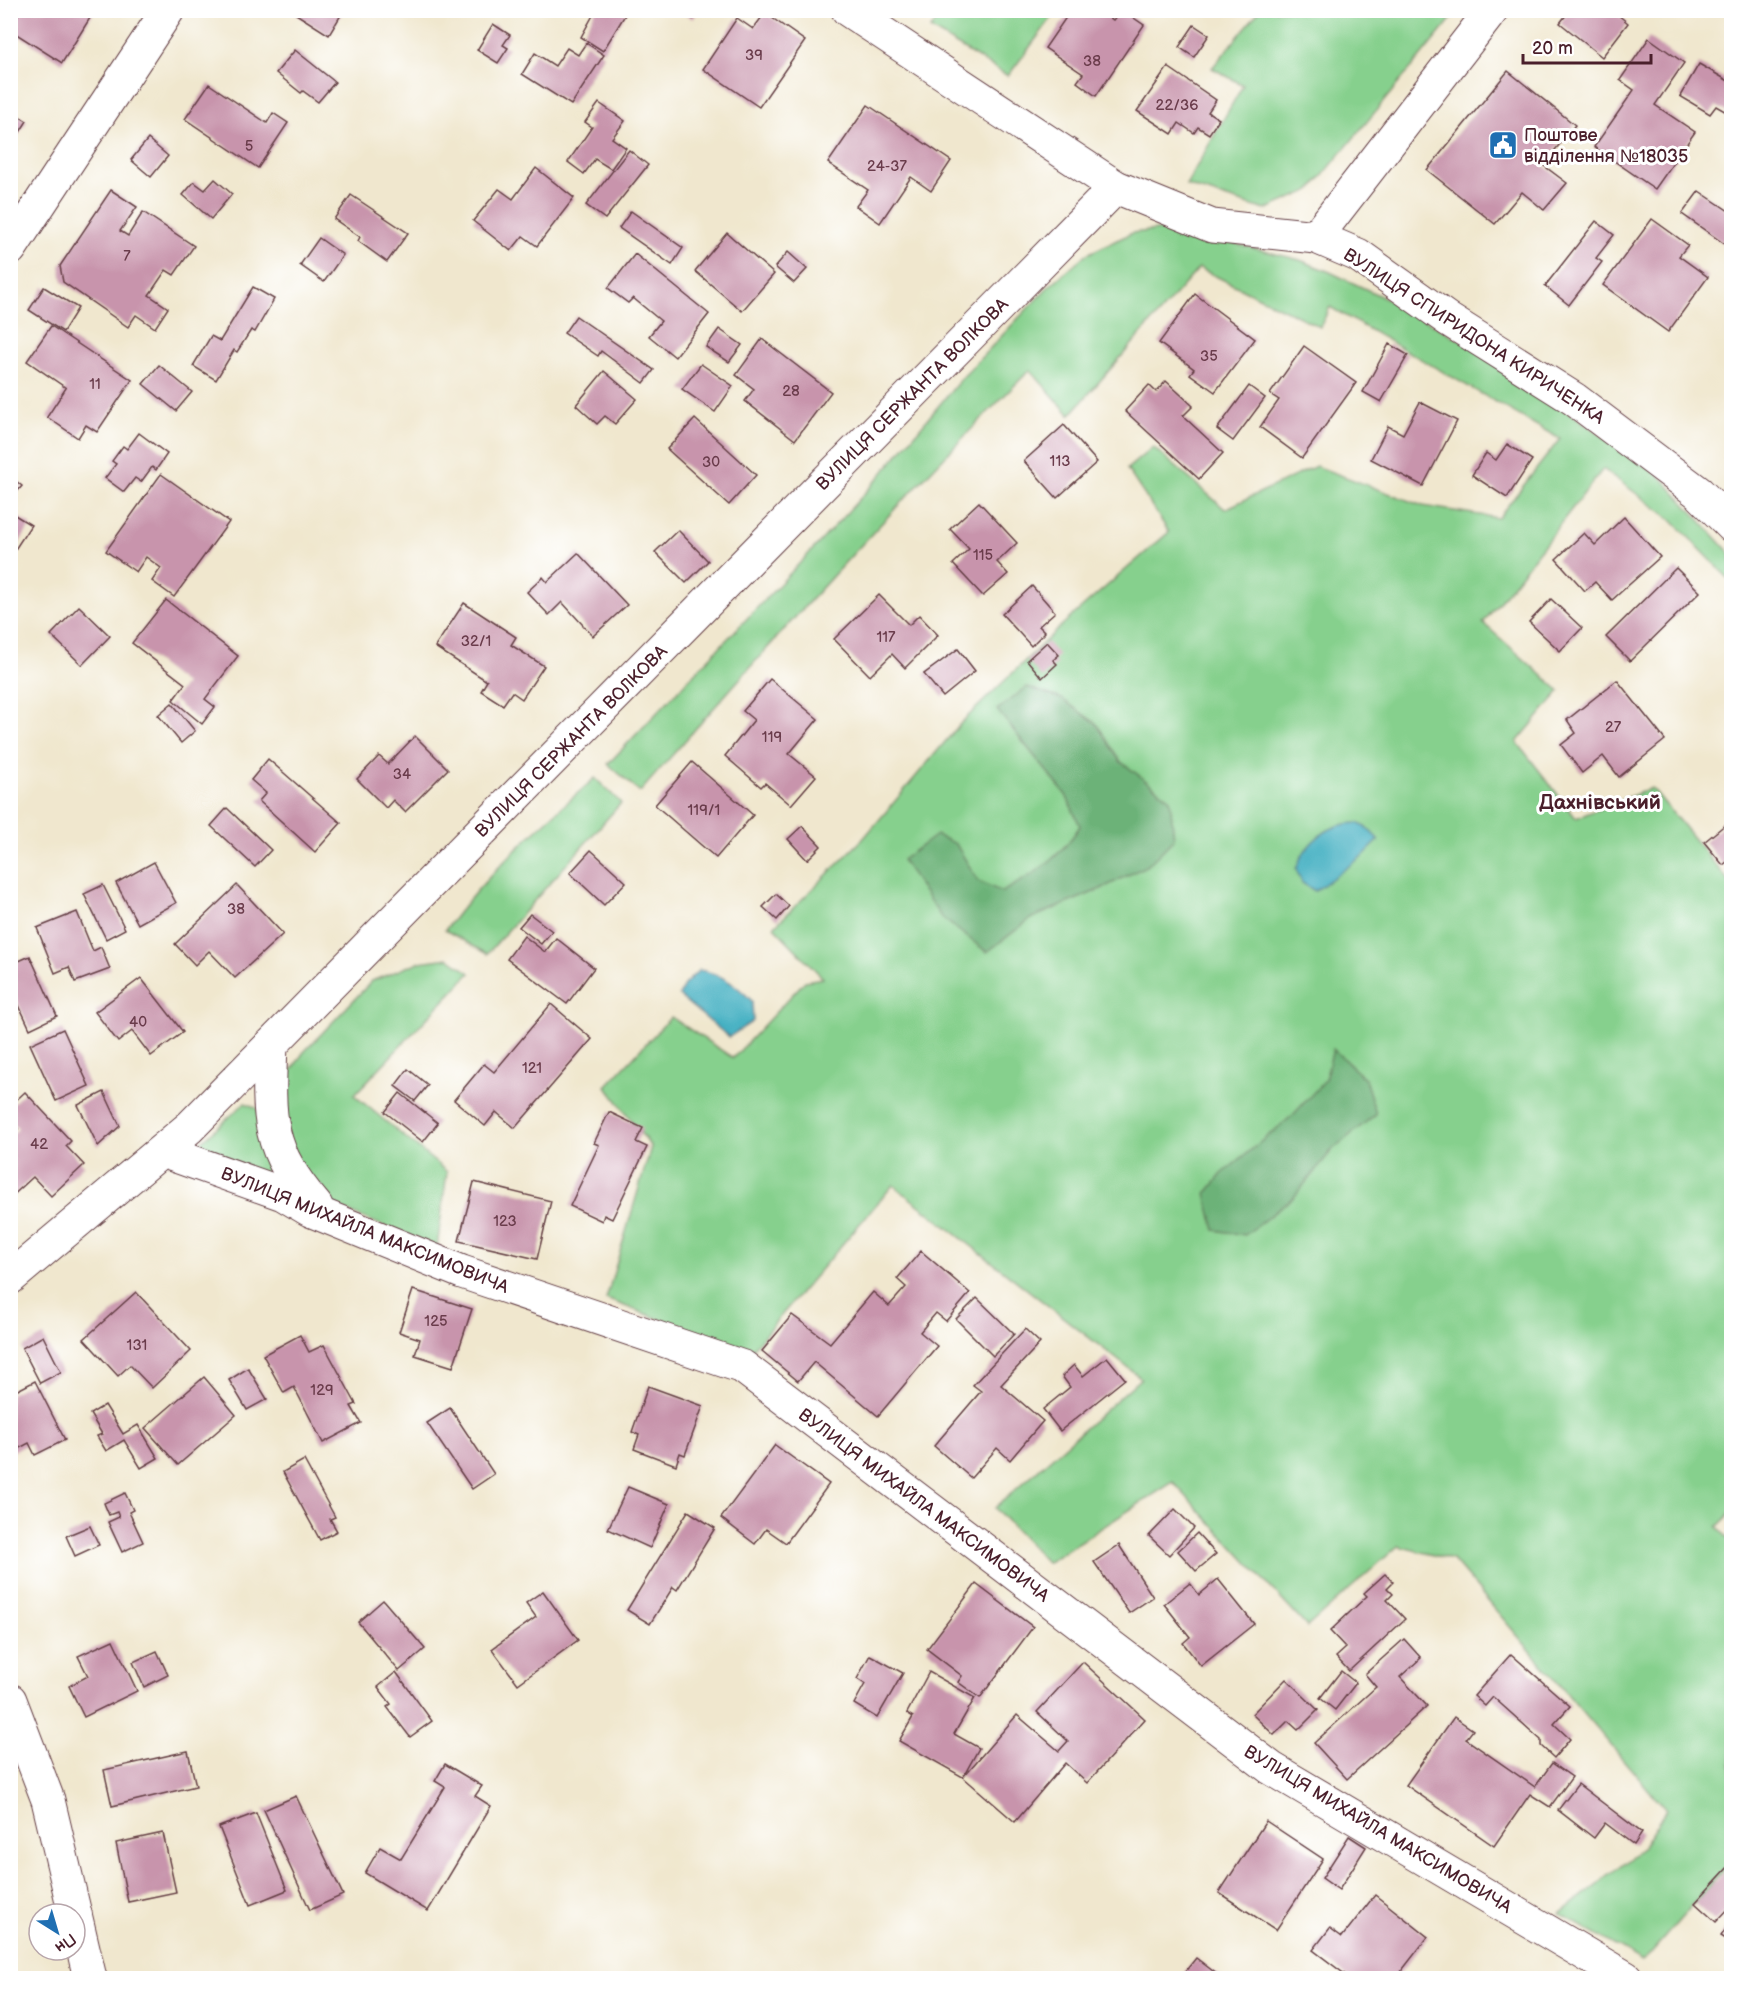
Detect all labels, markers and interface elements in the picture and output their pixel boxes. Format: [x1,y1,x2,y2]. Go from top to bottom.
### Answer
scale bar [1523,27,1650,65]
text: 20 m [1532,38,1573,59]
house number: 39 [745,46,763,65]
house number: 38 [1083,52,1101,71]
house number: 22/36 [1156,96,1198,115]
place label: Поштове відділення №18035 [1524,125,1688,167]
public building icon: Поштове відділення №18035 [1487,129,1519,161]
house number: 5 [245,137,253,156]
house number: 24-37 [867,157,908,176]
street label: ВУЛИЦЯ СПИРИДОНА КИРИЧЕНКА [1339,244,1608,429]
house number: 7 [123,247,131,266]
street label: ВУЛИЦЯ СЕРЖАНТА ВОЛКОВА [812,294,1013,495]
house number: 35 [1200,347,1218,366]
house number: 11 [89,375,101,394]
house number: 28 [782,382,800,401]
house number: 113 [1050,452,1070,471]
house number: 30 [702,453,720,472]
house number: 115 [973,546,993,565]
house number: 117 [877,628,896,647]
house number: 32/1 [461,632,491,651]
street label: ВУЛИЦЯ СЕРЖАНТА ВОЛКОВА [471,641,672,842]
house number: 27 [1605,718,1622,737]
house number: 119 [762,728,782,747]
house number: 34 [393,765,411,784]
district label: Дахнівський [1539,790,1661,815]
house number: 119/1 [688,801,720,820]
house number: 38 [227,900,245,919]
house number: 40 [129,1013,147,1032]
house number: 121 [522,1059,542,1078]
house number: 42 [30,1135,48,1154]
street label: ВУЛИЦЯ МИХАЙЛА МАКСИМОВИЧА [218,1163,512,1298]
house number: 123 [493,1212,517,1231]
house number: 125 [424,1312,448,1331]
house number: 131 [127,1336,147,1355]
house number: 129 [310,1381,334,1400]
street label: ВУЛИЦЯ МИХАЙЛА МАКСИМОВИЧА [794,1404,1053,1607]
street label: ВУЛИЦЯ МИХАЙЛА МАКСИМОВИЧА [1240,1741,1515,1918]
north arrow [27,1902,87,1962]
text: Пн [51,1929,79,1957]

